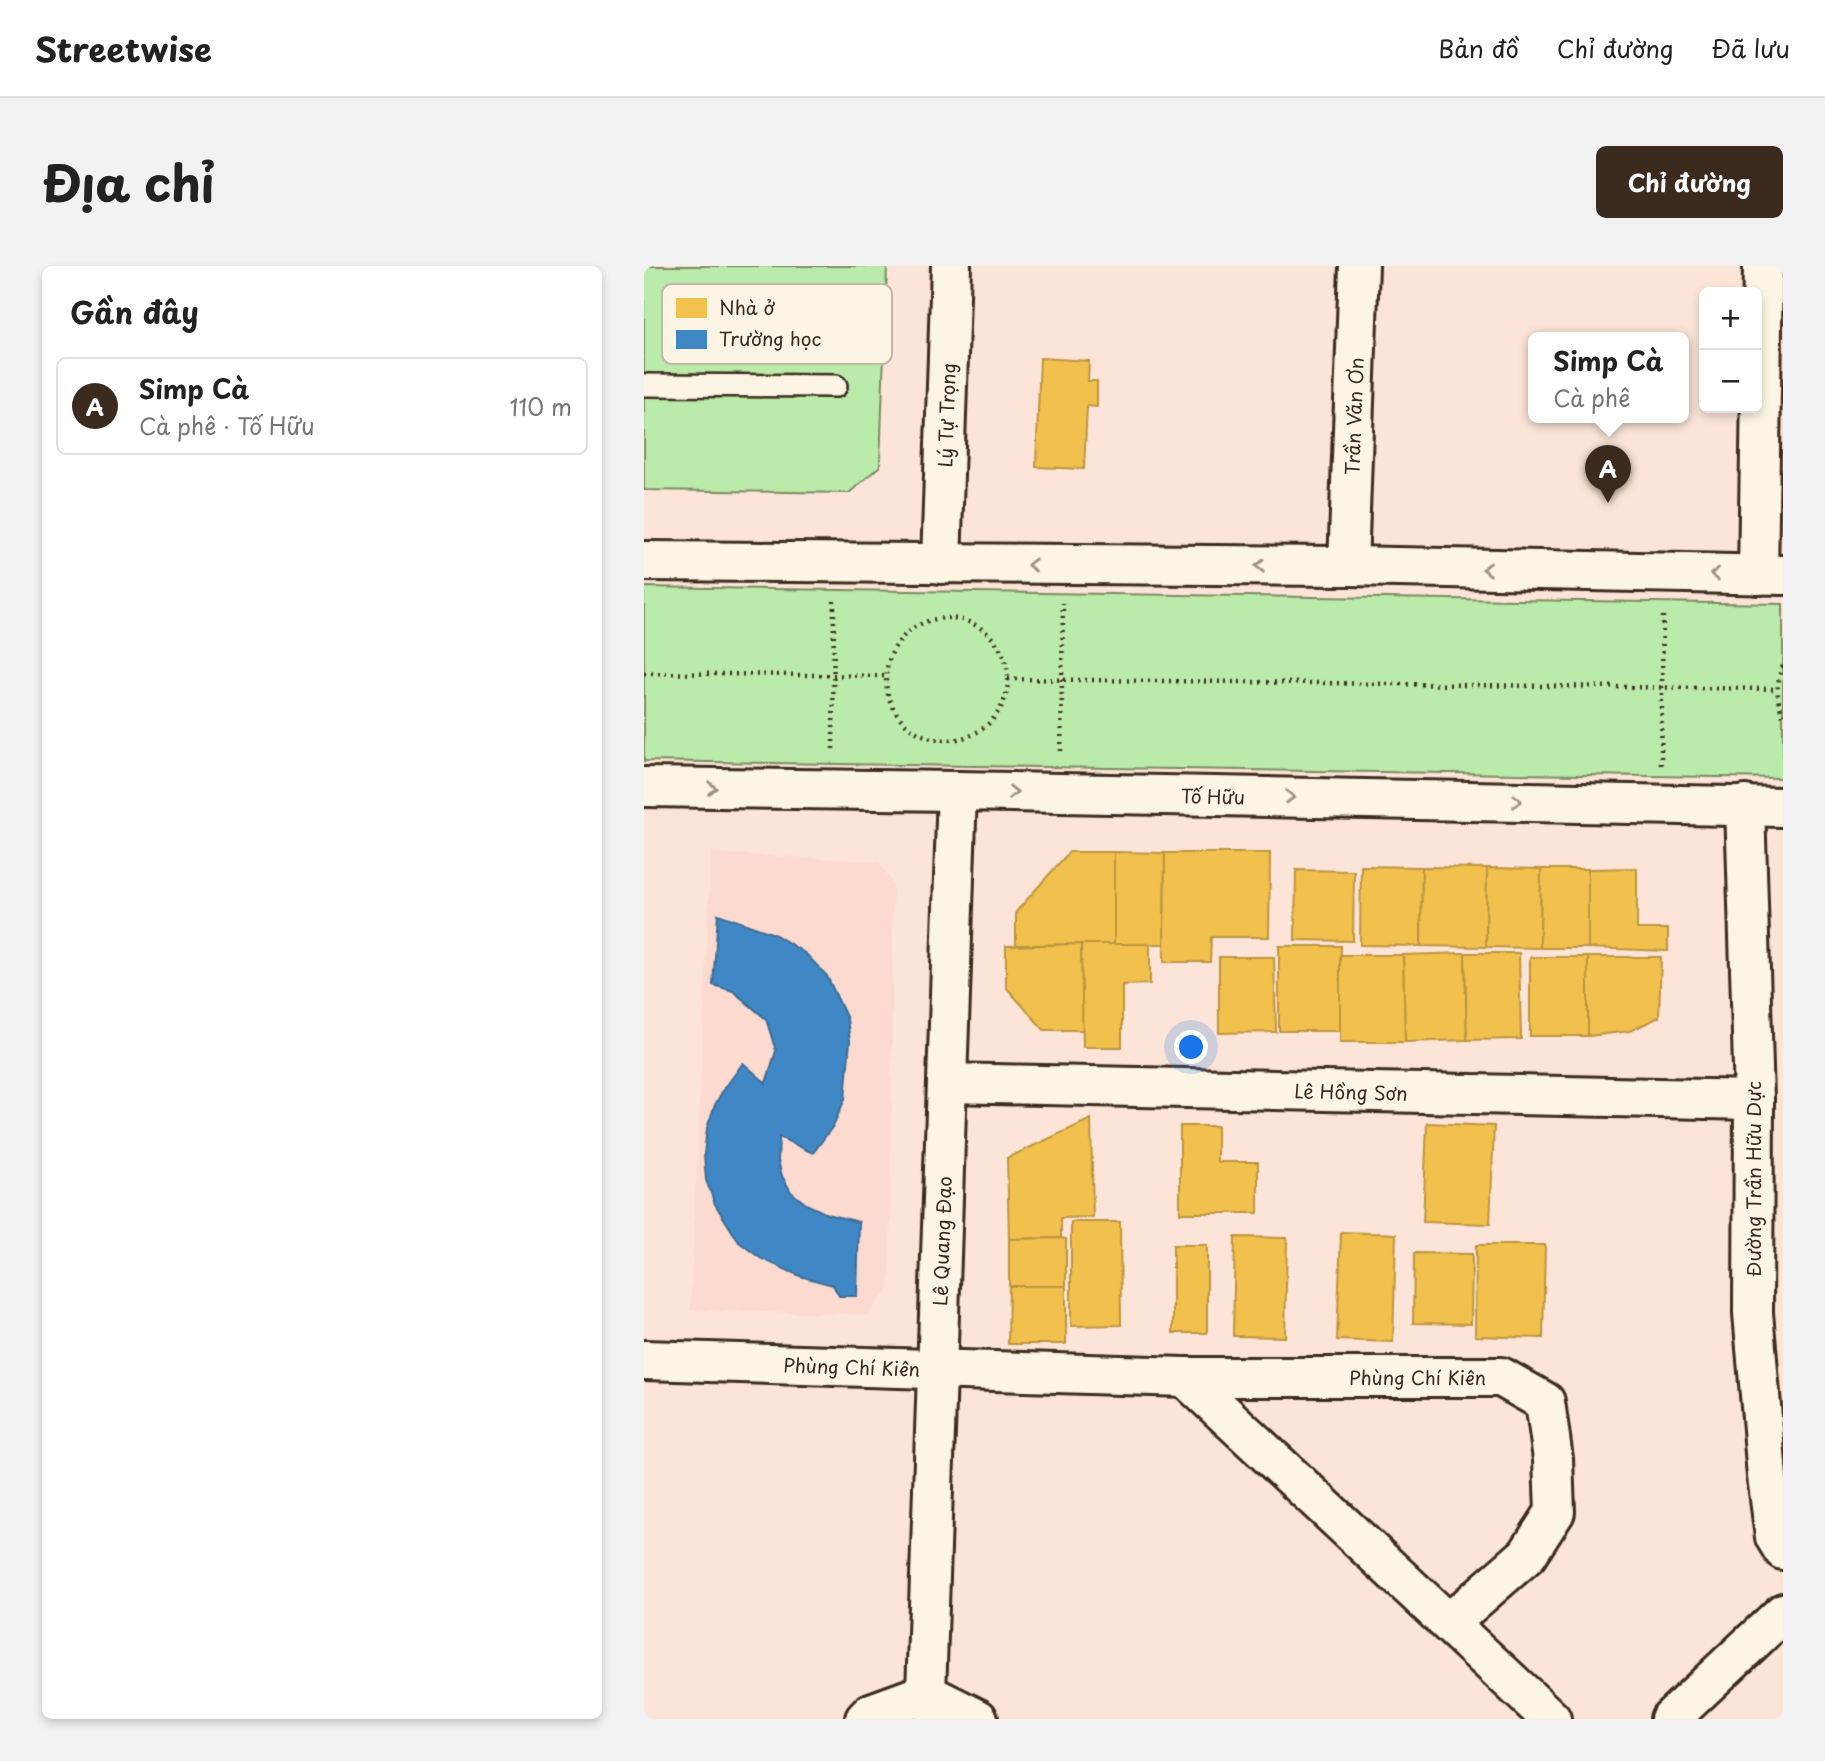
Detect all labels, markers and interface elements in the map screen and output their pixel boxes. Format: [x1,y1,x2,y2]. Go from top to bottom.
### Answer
text: Streetwise [35,23,212,73]
text: Bản đồ [1438,30,1519,66]
text: Chỉ đường [1557,30,1674,66]
text: Đã lưu [1712,30,1790,66]
text: Địa chỉ [42,145,214,219]
button: Chỉ đường [1596,146,1783,218]
legend [662,284,892,364]
map controls [1699,287,1762,413]
button: + [1699,287,1762,350]
text: Gần đây [70,289,199,334]
text: Nhà ở [719,293,775,321]
text: Trường học [719,324,822,352]
popup [1528,332,1689,423]
text: Simp Cà [1553,341,1664,380]
button: − [1699,350,1762,413]
street label: Trần Văn Ơn [1337,357,1370,475]
street label: Lý Tự Trọng [930,362,962,468]
text: Simp Cà [139,369,249,408]
text: Cà phê [1553,380,1630,415]
text: A [86,389,104,424]
text: 110 m [510,389,572,424]
text: Cà phê · Tố Hữu [139,408,315,443]
pin: A [1585,445,1631,503]
one-way arrow [1027,557,1037,573]
one-way arrow [1254,558,1265,574]
one-way arrow [1482,561,1492,577]
one-way arrow [1709,566,1720,581]
one-way arrow [707,780,718,796]
street label: Tố Hữu [1181,781,1245,811]
one-way arrow [1008,784,1019,800]
one-way arrow [1285,789,1295,805]
one-way arrow [1512,793,1523,809]
your location [1174,1030,1208,1064]
street label: Lê Hồng Sơn [1294,1076,1408,1107]
street label: Đường Trần Hữu Dực [1739,1081,1767,1277]
street label: Lê Quang Đạo [925,1176,958,1306]
street label: Phùng Chí Kiên [783,1350,921,1383]
street label: Phùng Chí Kiên [1349,1363,1487,1391]

